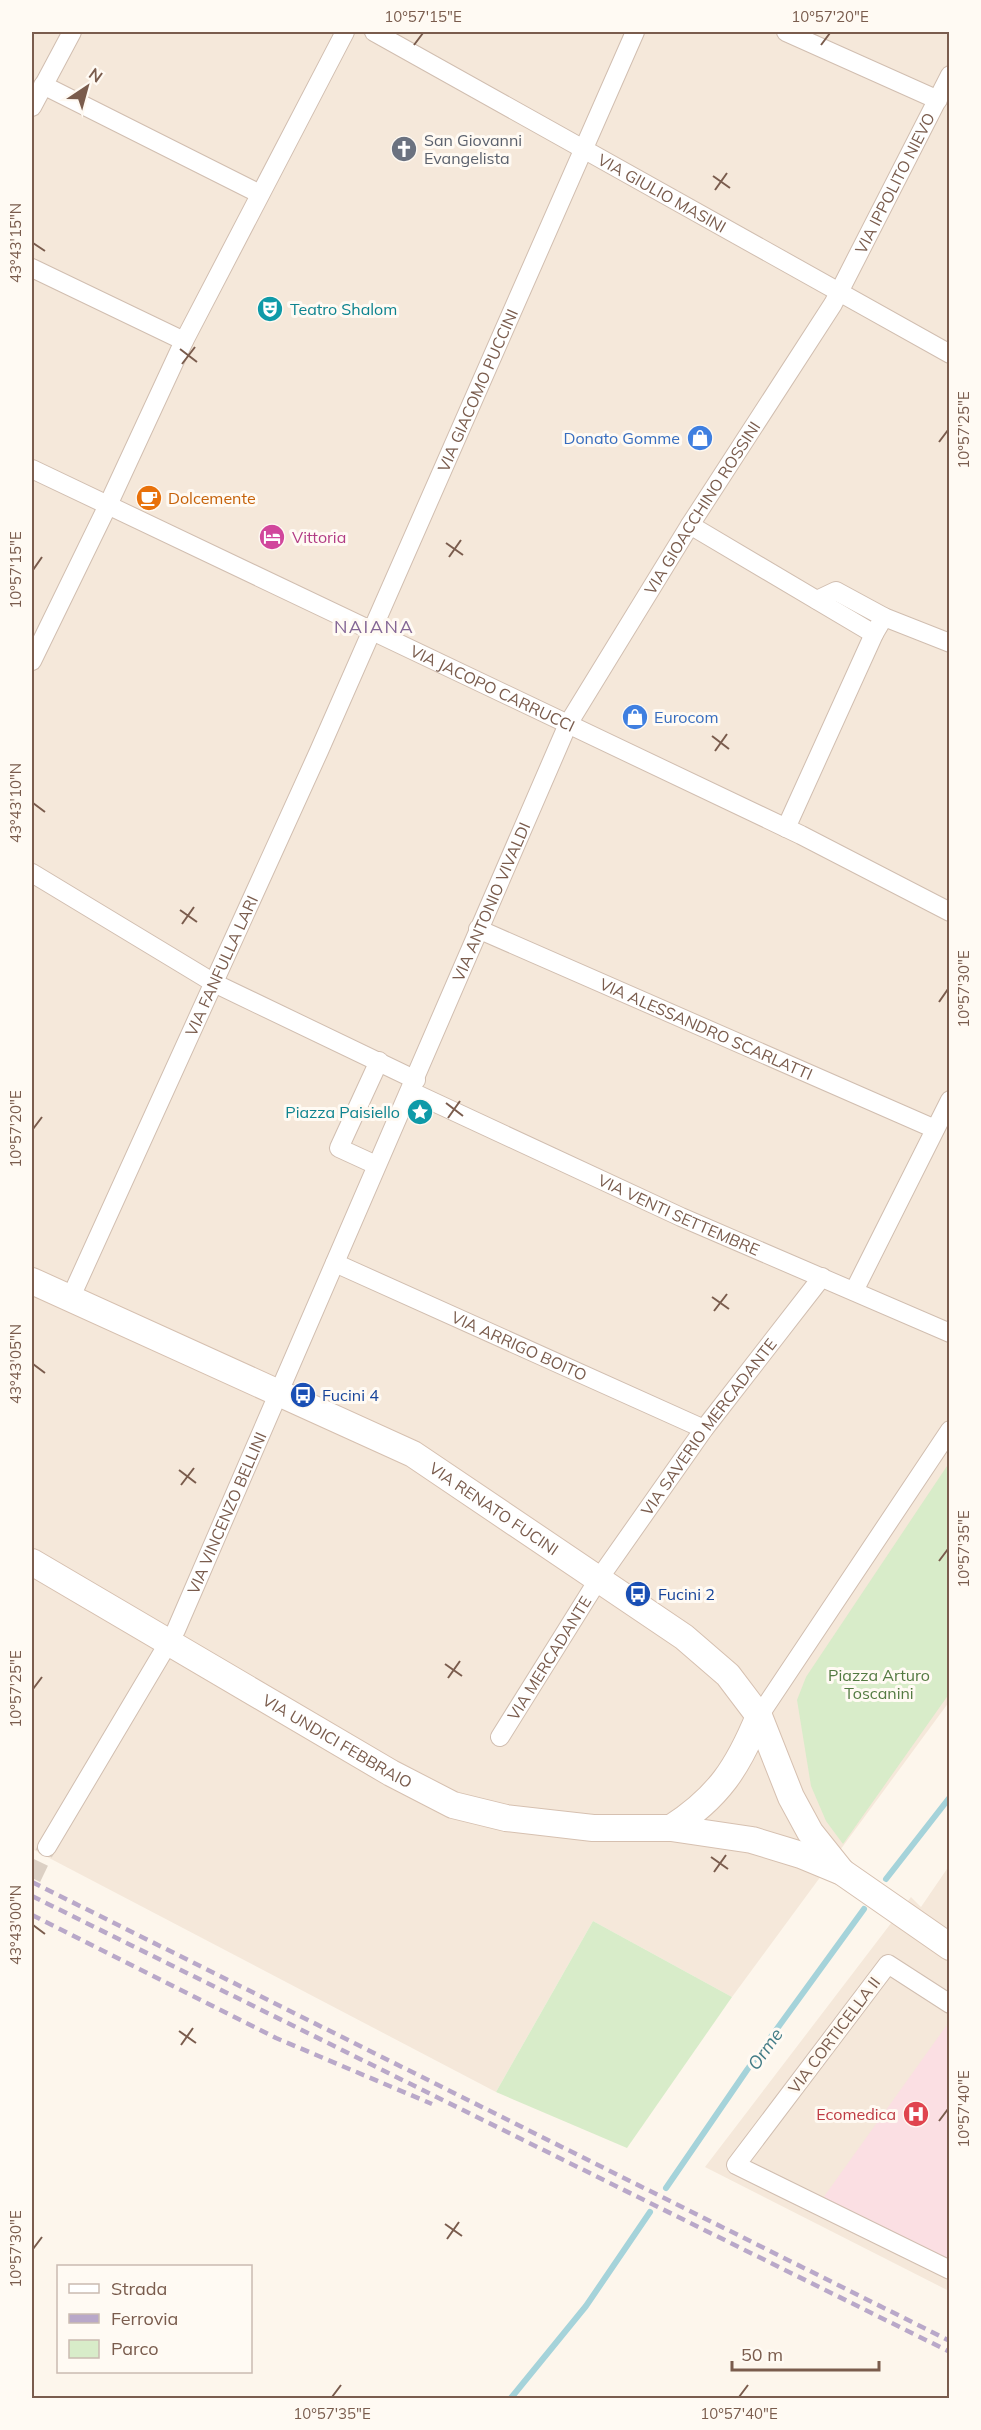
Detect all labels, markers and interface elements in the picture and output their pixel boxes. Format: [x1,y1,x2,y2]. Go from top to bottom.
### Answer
text: 10°57'15"E [384,7,462,26]
text: 10°57'20"E [791,7,869,26]
north arrow [57,57,117,117]
text: N [85,63,107,87]
street label: VIA IPPOLITO NIEVO [850,109,939,257]
place label: San Giovanni Evangelista [424,130,522,168]
church icon: San Giovanni Evangelista [389,134,419,164]
street label: VIA GIULIO MASINI [594,149,730,237]
text: 43°43'15"N [6,203,25,283]
theatre icon: Teatro Shalom [255,294,285,324]
place label: Teatro Shalom [290,299,397,319]
street label: VIA GIACOMO PUCCINI [433,306,522,475]
text: 10°57'25"E [954,391,973,469]
street label: VIA GIOACCHINO ROSSINI [640,418,764,598]
shop icon: Donato Gomme [685,423,715,453]
place label: Donato Gomme [563,428,680,448]
cafe icon: Dolcemente [134,483,164,513]
place label: Dolcemente [168,488,256,508]
hotel icon: Vittoria [257,522,287,552]
place label: Vittoria [292,527,346,547]
text: 10°57'15"E [6,531,25,609]
district label: NAIANA [334,615,414,638]
street label: VIA JACOPO CARRUCCI [407,640,578,736]
shop icon: Eurocom [620,702,650,732]
place label: Eurocom [654,707,718,727]
text: 43°43'10"N [6,763,25,843]
street label: VIA ANTONIO VIVALDI [448,819,534,984]
street label: VIA FANFULLA LARI [181,892,262,1039]
text: 10°57'30"E [954,950,973,1028]
street label: VIA ALESSANDRO SCARLATTI [597,974,816,1084]
text: 10°57'20"E [6,1090,25,1168]
place icon: Piazza Paisiello [405,1097,435,1127]
place label: Piazza Paisiello [285,1102,400,1122]
street label: VIA VENTI SETTEMBRE [595,1170,763,1260]
street label: VIA ARRIGO BOITO [448,1307,590,1385]
text: 43°43'05"N [6,1324,25,1404]
street label: VIA SAVERIO MERCADANTE [636,1334,781,1519]
bus stop icon: Fucini 4 [288,1380,318,1410]
place label: Fucini 4 [322,1385,379,1405]
street label: VIA VINCENZO BELLINI [183,1429,271,1597]
street label: VIA RENATO FUCINI [425,1458,562,1559]
text: 10°57'35"E [954,1510,973,1588]
bus stop icon: Fucini 2 [623,1579,653,1609]
place label: Fucini 2 [658,1584,715,1604]
street label: VIA MERCADANTE [503,1592,595,1724]
text: 10°57'25"E [6,1650,25,1728]
park label: Piazza Arturo Toscanini [828,1665,930,1703]
street label: VIA UNDICI FEBBRAIO [259,1690,416,1792]
text: 43°43'00"N [6,1885,25,1965]
street label: VIA CORTICELLA II [784,1973,884,2097]
water label: Orme [742,2023,788,2074]
text: 10°57'40"E [954,2070,973,2148]
hospital icon: Ecomedica [901,2099,931,2129]
place label: Ecomedica [816,2104,896,2124]
text: 10°57'30"E [6,2210,25,2288]
legend [57,2265,252,2373]
text: Strada [111,2277,167,2300]
text: Ferrovia [111,2307,178,2330]
scale bar [732,2334,879,2372]
text: Parco [111,2337,159,2360]
text: 50 m [741,2343,783,2366]
text: 10°57'35"E [293,2404,371,2423]
text: 10°57'40"E [700,2404,778,2423]

